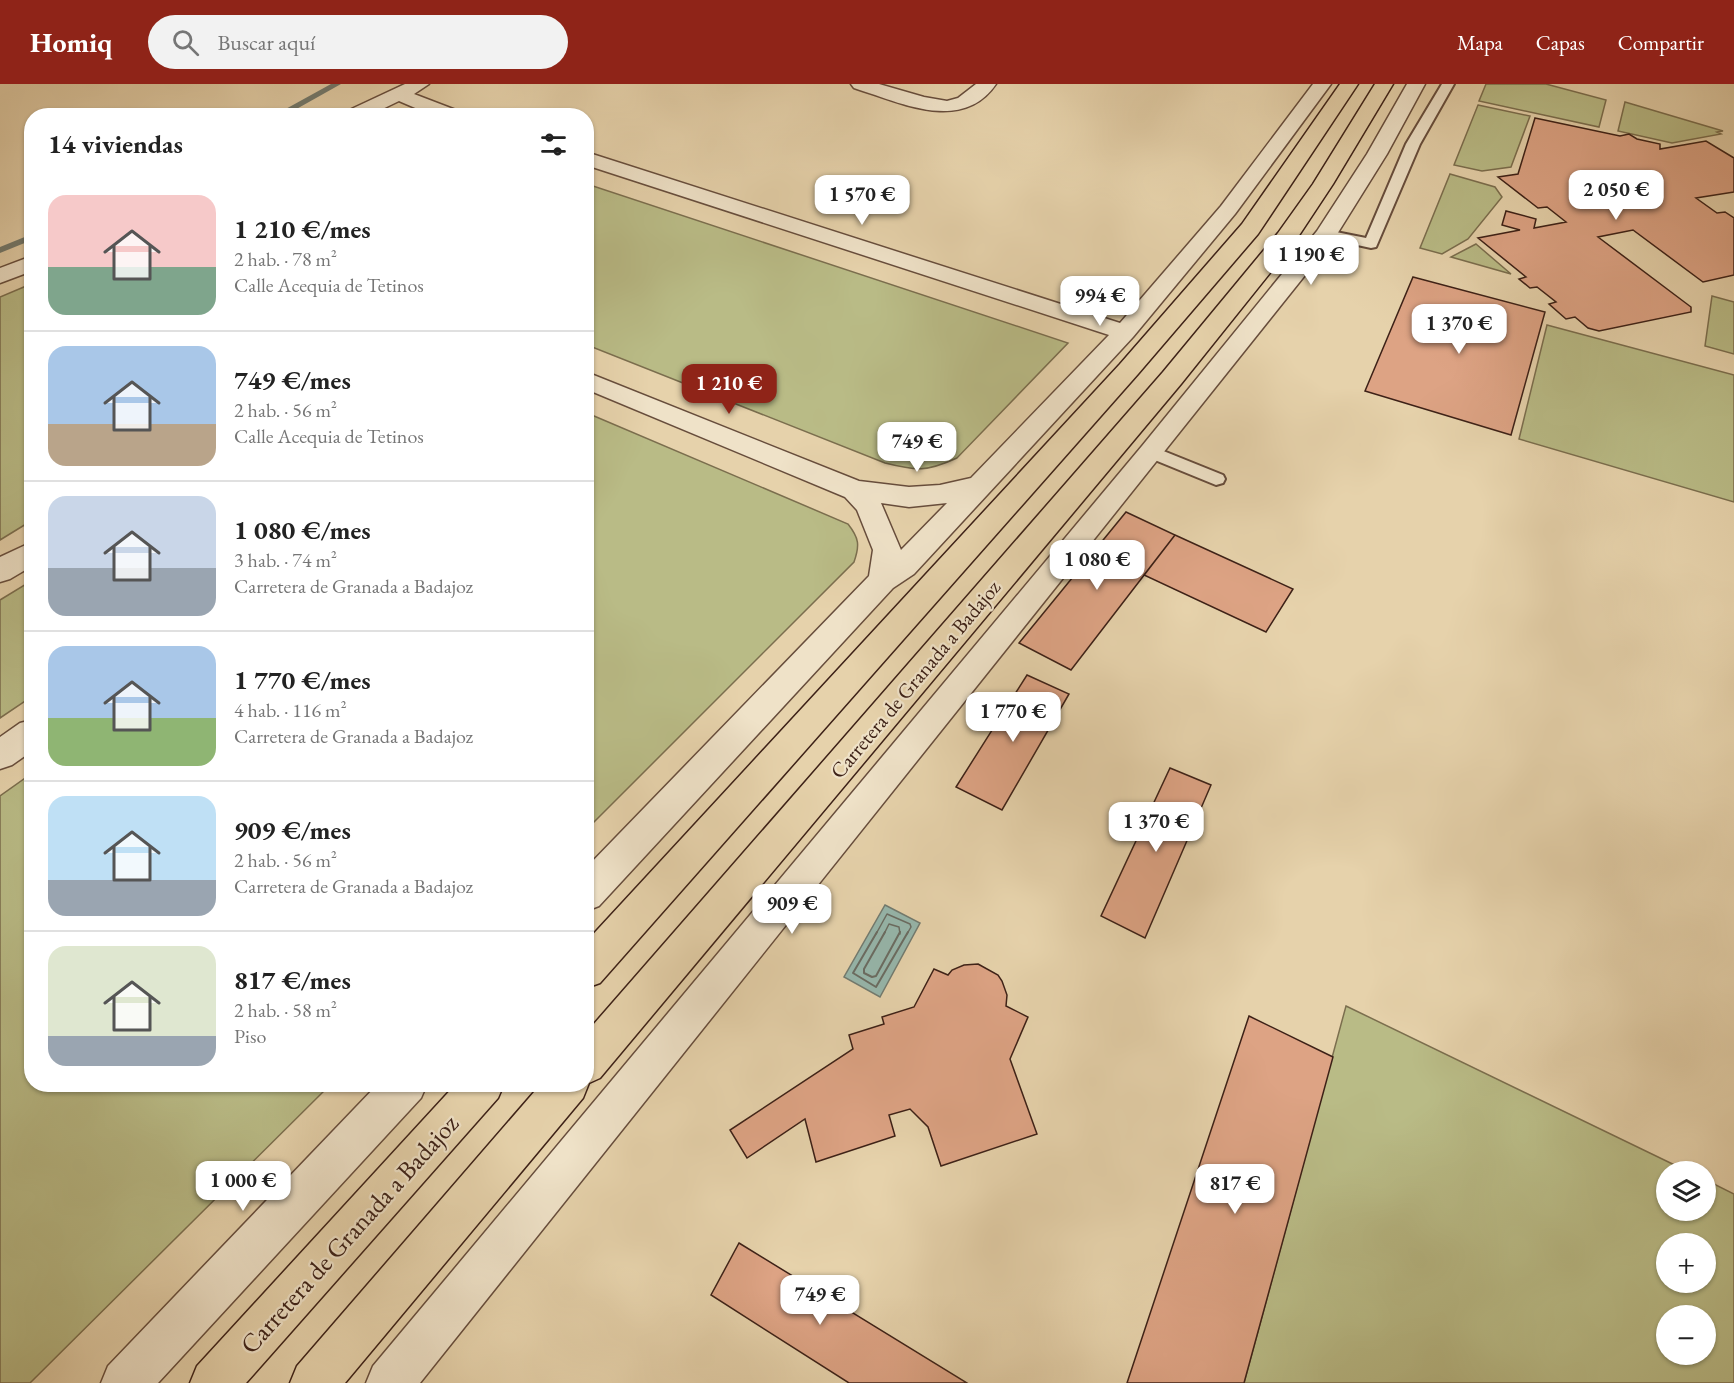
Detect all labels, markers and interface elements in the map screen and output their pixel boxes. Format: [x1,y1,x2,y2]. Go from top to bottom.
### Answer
search box [148,15,568,69]
text: Homiq [30,24,112,60]
icon: search [169,26,202,59]
text: Buscar aquí [217,28,315,57]
text: Mapa [1457,29,1503,56]
text: Capas [1536,29,1585,56]
text: Compartir [1618,29,1704,56]
text: 14 viviendas [48,127,183,161]
icon: filters [537,128,570,161]
pin: 2 050 € [1561,170,1671,221]
pin: 1 570 € [807,175,917,226]
text: 2 050 € [1583,176,1649,202]
text: 1 570 € [829,181,895,207]
text: 1 210 €/mes [234,212,371,246]
icon: home [96,219,168,291]
pin: 1 190 € [1256,235,1366,286]
text: 1 190 € [1278,241,1344,267]
text: 2 hab. · 78 m² [234,246,337,272]
text: Calle Acequia de Tetinos [234,272,424,298]
pin: 994 € [1058,276,1142,327]
text: 994 € [1074,282,1126,308]
pin: 1 370 € [1404,304,1514,355]
text: 1 370 € [1426,310,1492,336]
text: 749 €/mes [234,363,351,397]
pin: 1 210 € [674,364,784,415]
icon: home [96,370,168,442]
text: 1 210 € [696,370,762,396]
text: 2 hab. · 56 m² [234,397,337,423]
pin: 749 € [875,422,959,473]
text: Calle Acequia de Tetinos [234,423,424,449]
text: 749 € [891,428,943,454]
text: 1 080 €/mes [234,513,371,547]
icon: home [96,520,168,592]
pin: 1 080 € [1042,540,1152,591]
text: 1 080 € [1064,546,1130,572]
text: 3 hab. · 74 m² [234,547,337,573]
text: Carretera de Granada a Badajoz [234,573,473,599]
street label: Carretera de Granada a Badajoz [824,574,1006,784]
text: 1 770 €/mes [234,663,371,697]
icon: home [96,670,168,742]
pin: 1 770 € [958,692,1068,743]
text: 4 hab. · 116 m² [234,697,347,723]
text: 1 770 € [980,698,1046,724]
text: Carretera de Granada a Badajoz [234,723,473,749]
pin: 1 370 € [1101,802,1211,853]
text: 1 370 € [1123,808,1189,834]
text: 909 €/mes [234,813,351,847]
icon: home [96,820,168,892]
text: 2 hab. · 56 m² [234,847,337,873]
text: Carretera de Granada a Badajoz [234,873,473,899]
pin: 909 € [750,884,834,935]
text: 909 € [766,890,818,916]
text: 817 €/mes [234,963,351,997]
icon: home [96,970,168,1042]
text: 2 hab. · 58 m² [234,997,337,1023]
text: Piso [234,1023,266,1049]
street label: Carretera de Granada a Badajoz [232,1107,466,1361]
pin: 1 000 € [188,1161,298,1212]
map controls [1656,1161,1716,1365]
button: layers [1656,1161,1716,1221]
pin: 817 € [1193,1164,1277,1215]
text: 1 000 € [210,1167,276,1193]
text: 817 € [1209,1170,1261,1196]
button: + [1656,1233,1716,1293]
pin: 749 € [778,1275,862,1326]
text: 749 € [794,1281,846,1307]
button: − [1656,1305,1716,1365]

